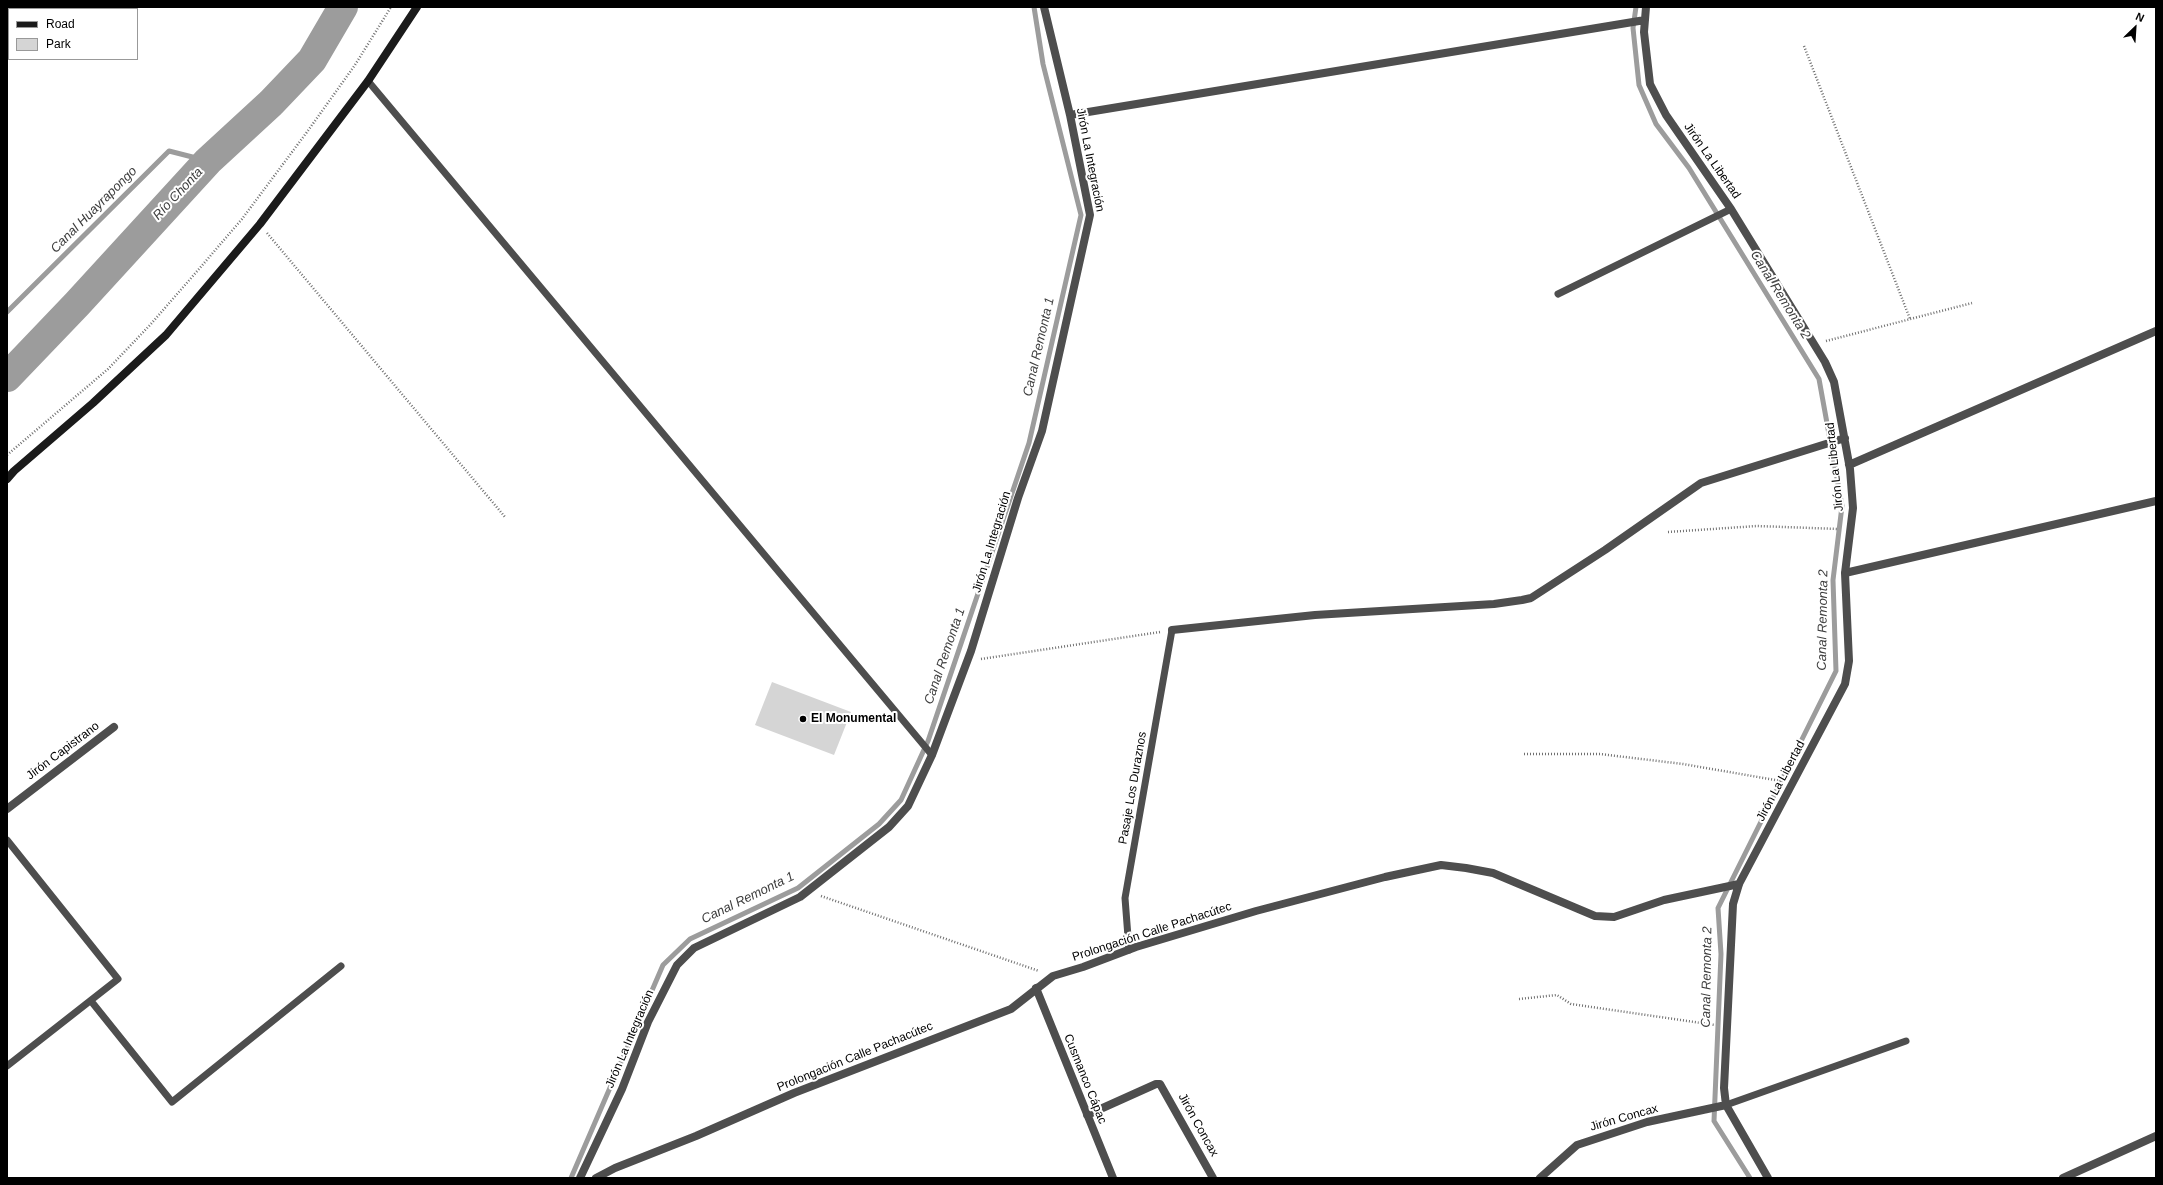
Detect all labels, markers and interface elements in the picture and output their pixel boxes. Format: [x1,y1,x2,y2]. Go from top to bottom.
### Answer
legend [8,8,138,60]
north arrow [2115,8,2155,48]
text: N [2134,10,2146,24]
text: Road [46,17,75,31]
text: Park [46,37,71,51]
street label: Jirón La Integración [1073,107,1107,213]
street label: Jirón La Libertad [1680,120,1744,202]
water label: Canal Huayrapongo [48,164,140,256]
water label: Río Chonta [150,165,206,223]
water label: Canal Remonta 2 [1747,248,1813,342]
water label: Canal Remonta 1 [1020,296,1058,398]
street label: Jirón La Libertad [1823,422,1847,512]
street label: Jirón La Integración [970,489,1014,595]
water label: Canal Remonta 2 [1814,569,1832,671]
water label: Canal Remonta 1 [921,606,969,706]
place label: El Monumental [811,712,896,726]
marker: El Monumental [798,714,808,724]
street label: Jirón Capistrano [24,719,102,783]
street label: Pasaje Los Duraznos [1116,731,1150,845]
street label: Jirón La Libertad [1754,738,1808,824]
water label: Canal Remonta 1 [699,869,797,927]
street label: Prolongación Calle Pachacútec [1070,899,1234,965]
water label: Canal Remonta 2 [1698,926,1716,1028]
street label: Jirón La Integración [603,988,657,1090]
street label: Prolongación Calle Pachacútec [775,1019,935,1095]
street label: Cusmanco Cápac [1060,1032,1110,1126]
street label: Jirón Concax [1175,1091,1221,1159]
street label: Jirón Concax [1588,1101,1660,1135]

